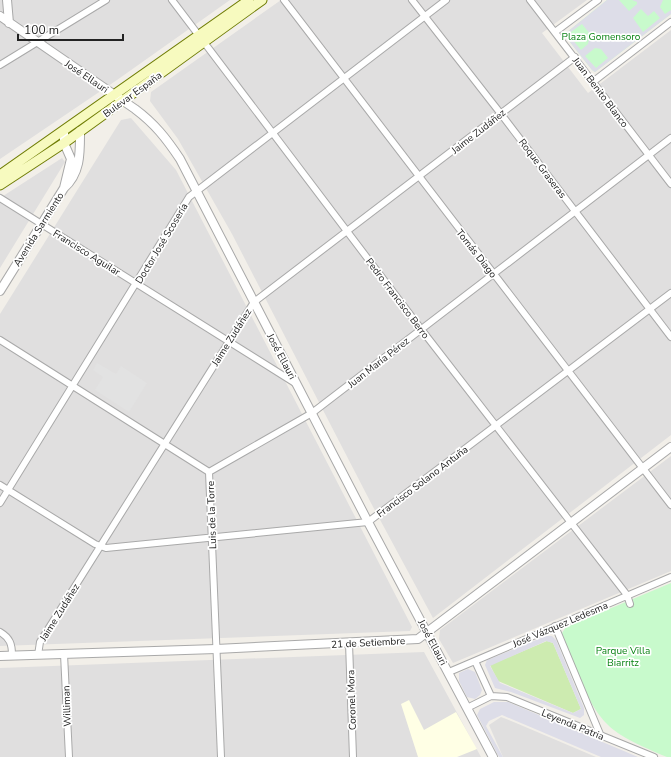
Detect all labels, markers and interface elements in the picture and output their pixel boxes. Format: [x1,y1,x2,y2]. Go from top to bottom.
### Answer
scale bar [18,16,123,42]
text: 100 m [24,22,59,38]
park label: Plaza Gomensoro [562,30,641,44]
street label: Juan Benito Blanco [568,54,632,131]
street label: José Ellauri [61,56,111,97]
street label: Bulevar España [100,69,165,121]
street label: Jaime Zudáñez [448,106,509,158]
street label: Roque Graseras [515,136,569,201]
street label: Avenida Sarmiento [10,189,68,269]
street label: Doctor José Scosería [132,201,192,286]
street label: Francisco Aguilar [50,226,123,279]
street label: Tomás Diago [453,226,500,281]
street label: Pedro Francisco Berro [362,255,433,342]
street label: Jaime Zudáñez [208,306,255,370]
street label: José Ellauri [263,330,299,382]
street label: Juan María Pérez [344,334,413,392]
street label: Francisco Solano Antuña [374,443,471,521]
street label: Luis de la Torre [204,481,220,549]
street label: Jaime Zudáñez [36,581,83,645]
street label: José Vázquez Ledesma [510,599,610,652]
street label: José Ellauri [414,616,450,668]
street label: 21 de Setiembre [331,634,405,652]
park label: Parque Villa Biarritz [596,644,650,670]
street label: Coronel Mora [344,669,360,730]
street label: Williman [59,685,75,727]
street label: Leyenda Patria [539,706,606,744]

